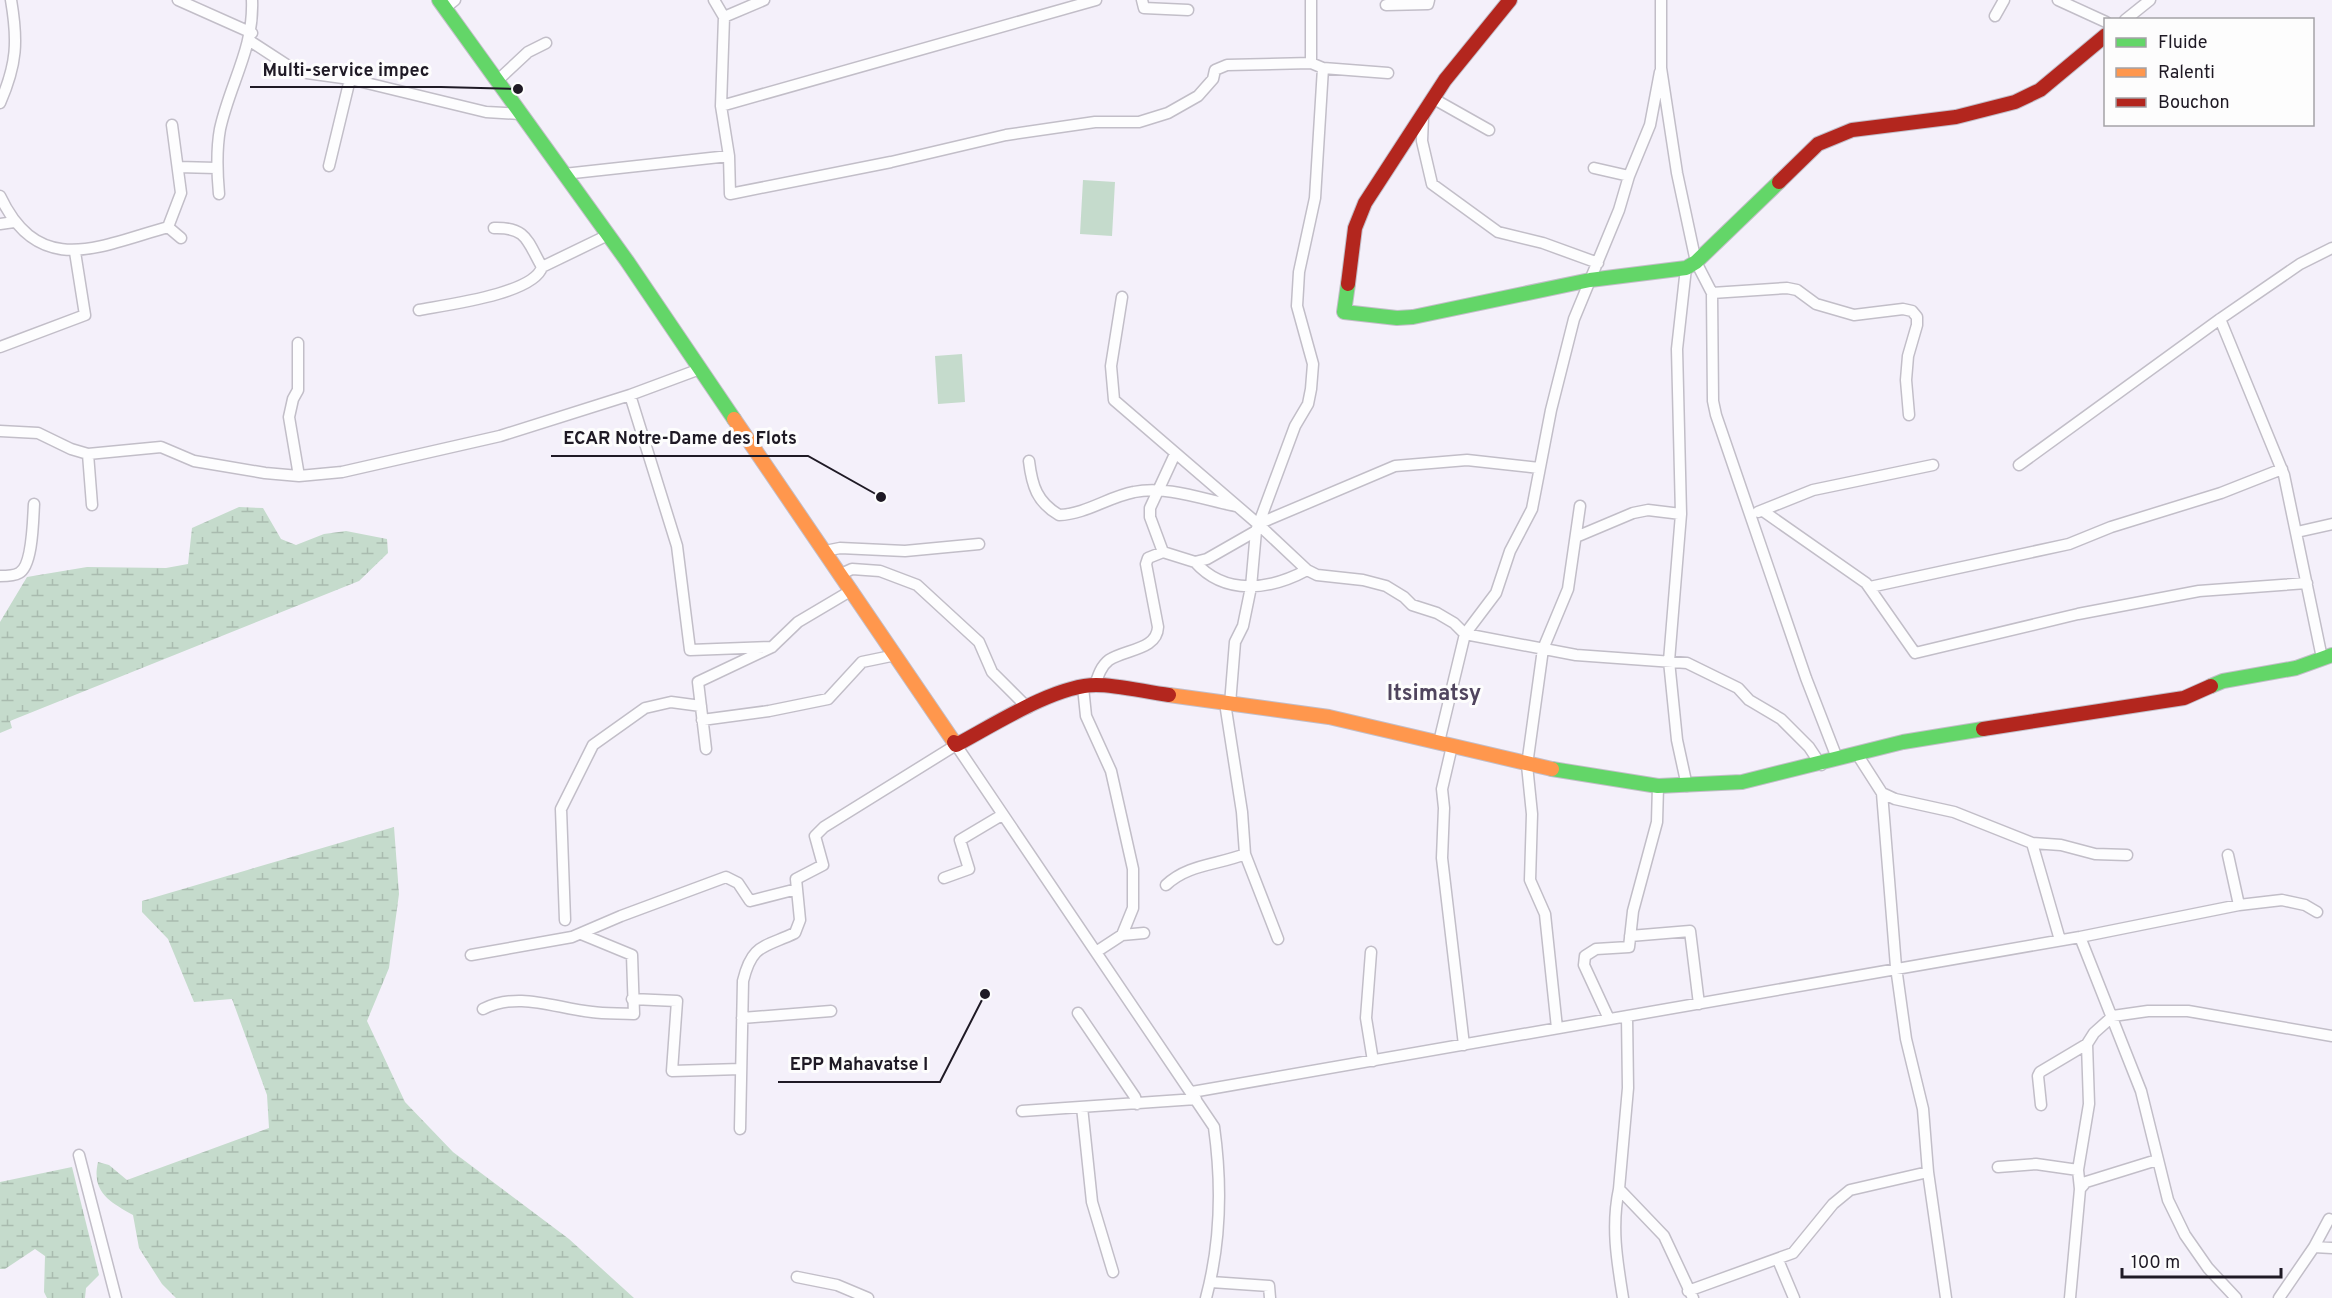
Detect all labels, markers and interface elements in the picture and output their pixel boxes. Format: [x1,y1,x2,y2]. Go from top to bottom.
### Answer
legend [2104,18,2314,126]
text: Fluide [2158,32,2207,55]
callout: Multi-service impec [250,51,441,87]
text: Multi-service impec [262,60,430,83]
text: Ralenti [2158,62,2215,85]
text: Bouchon [2158,92,2230,115]
callout: ECAR Notre-Dame des Flots [551,420,808,456]
text: ECAR Notre-Dame des Flots [563,428,797,451]
district label: Itsimatsy [1387,681,1481,708]
callout: EPP Mahavatse I [778,1046,940,1082]
text: EPP Mahavatse I [790,1054,928,1077]
scale bar [2122,1241,2281,1279]
text: 100 m [2131,1252,2180,1275]

